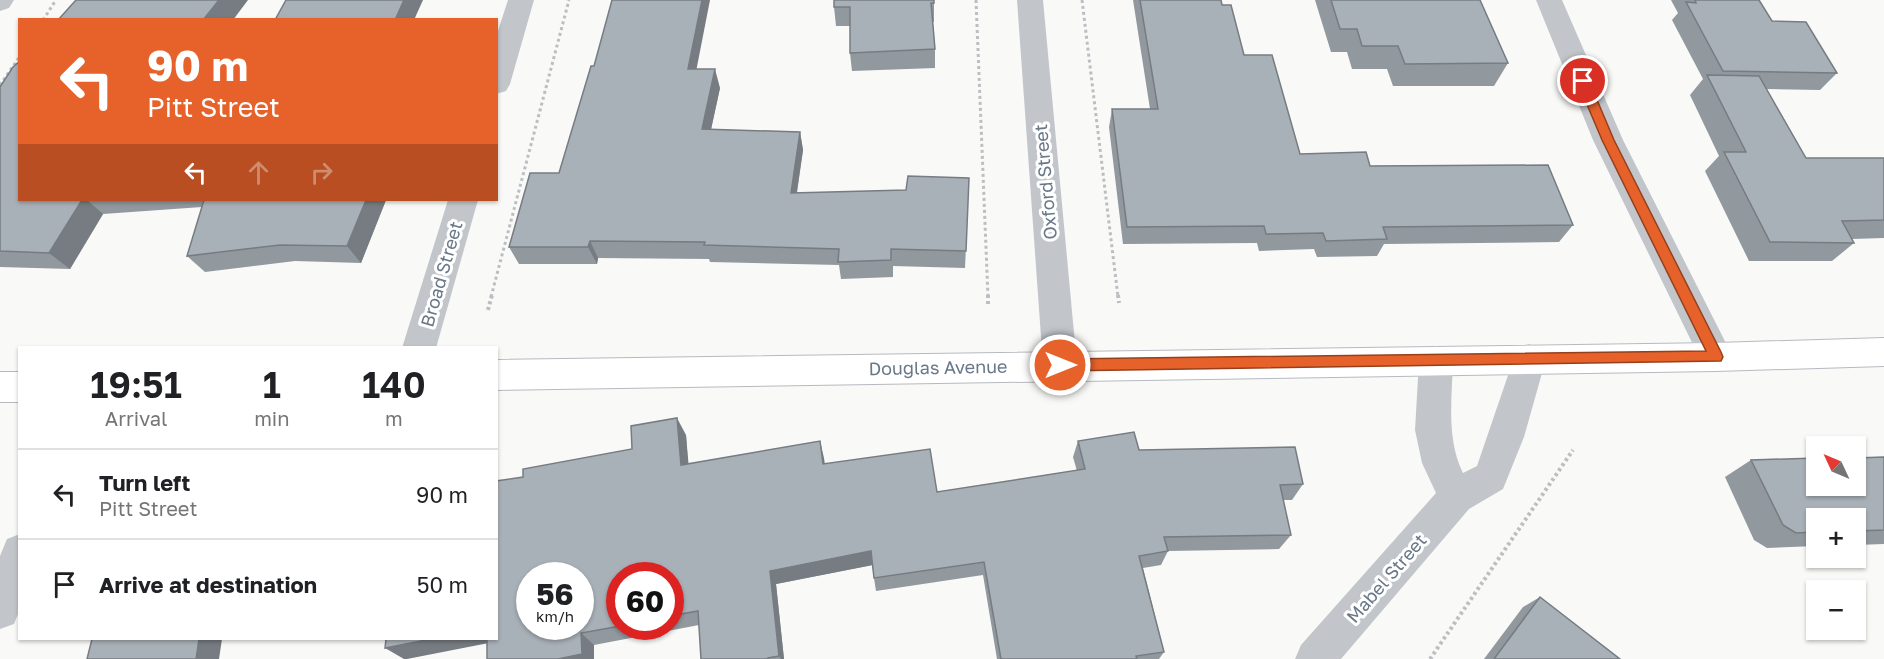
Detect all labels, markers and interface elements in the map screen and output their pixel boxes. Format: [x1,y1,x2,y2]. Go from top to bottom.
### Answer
text: 90 m [147,40,248,90]
icon: left [48,42,126,120]
pin [1557,55,1608,106]
icon: arrive [1566,64,1599,97]
text: Pitt Street [147,91,280,123]
street label: Oxford Street [1029,123,1061,241]
icon: left [179,156,212,189]
icon: ahead [242,156,275,189]
icon: right [305,156,338,189]
street label: Broad Street [415,219,467,329]
position arrow [1028,333,1092,397]
street label: Douglas Avenue [868,355,1008,379]
text: 19:51 [90,363,182,406]
text: 1 [263,363,281,406]
text: 140 [362,363,426,406]
text: Arrival [105,406,167,430]
text: min [254,406,290,430]
text: m [385,406,403,430]
north arrow [1806,436,1866,496]
map controls [1806,436,1866,640]
text: Turn left [99,469,190,496]
icon: left [48,478,81,511]
text: 90 m [416,481,468,508]
text: Pitt Street [99,496,197,520]
button: + [1806,508,1866,568]
street label: Mabel Street [1341,529,1431,627]
speed limit sign: 60 [606,562,684,640]
icon: arrive [48,568,81,601]
text: Arrive at destination [99,571,317,598]
text: 50 m [417,571,468,598]
text: 56 [536,576,574,612]
button: − [1806,580,1866,640]
text: km/h [536,607,574,625]

